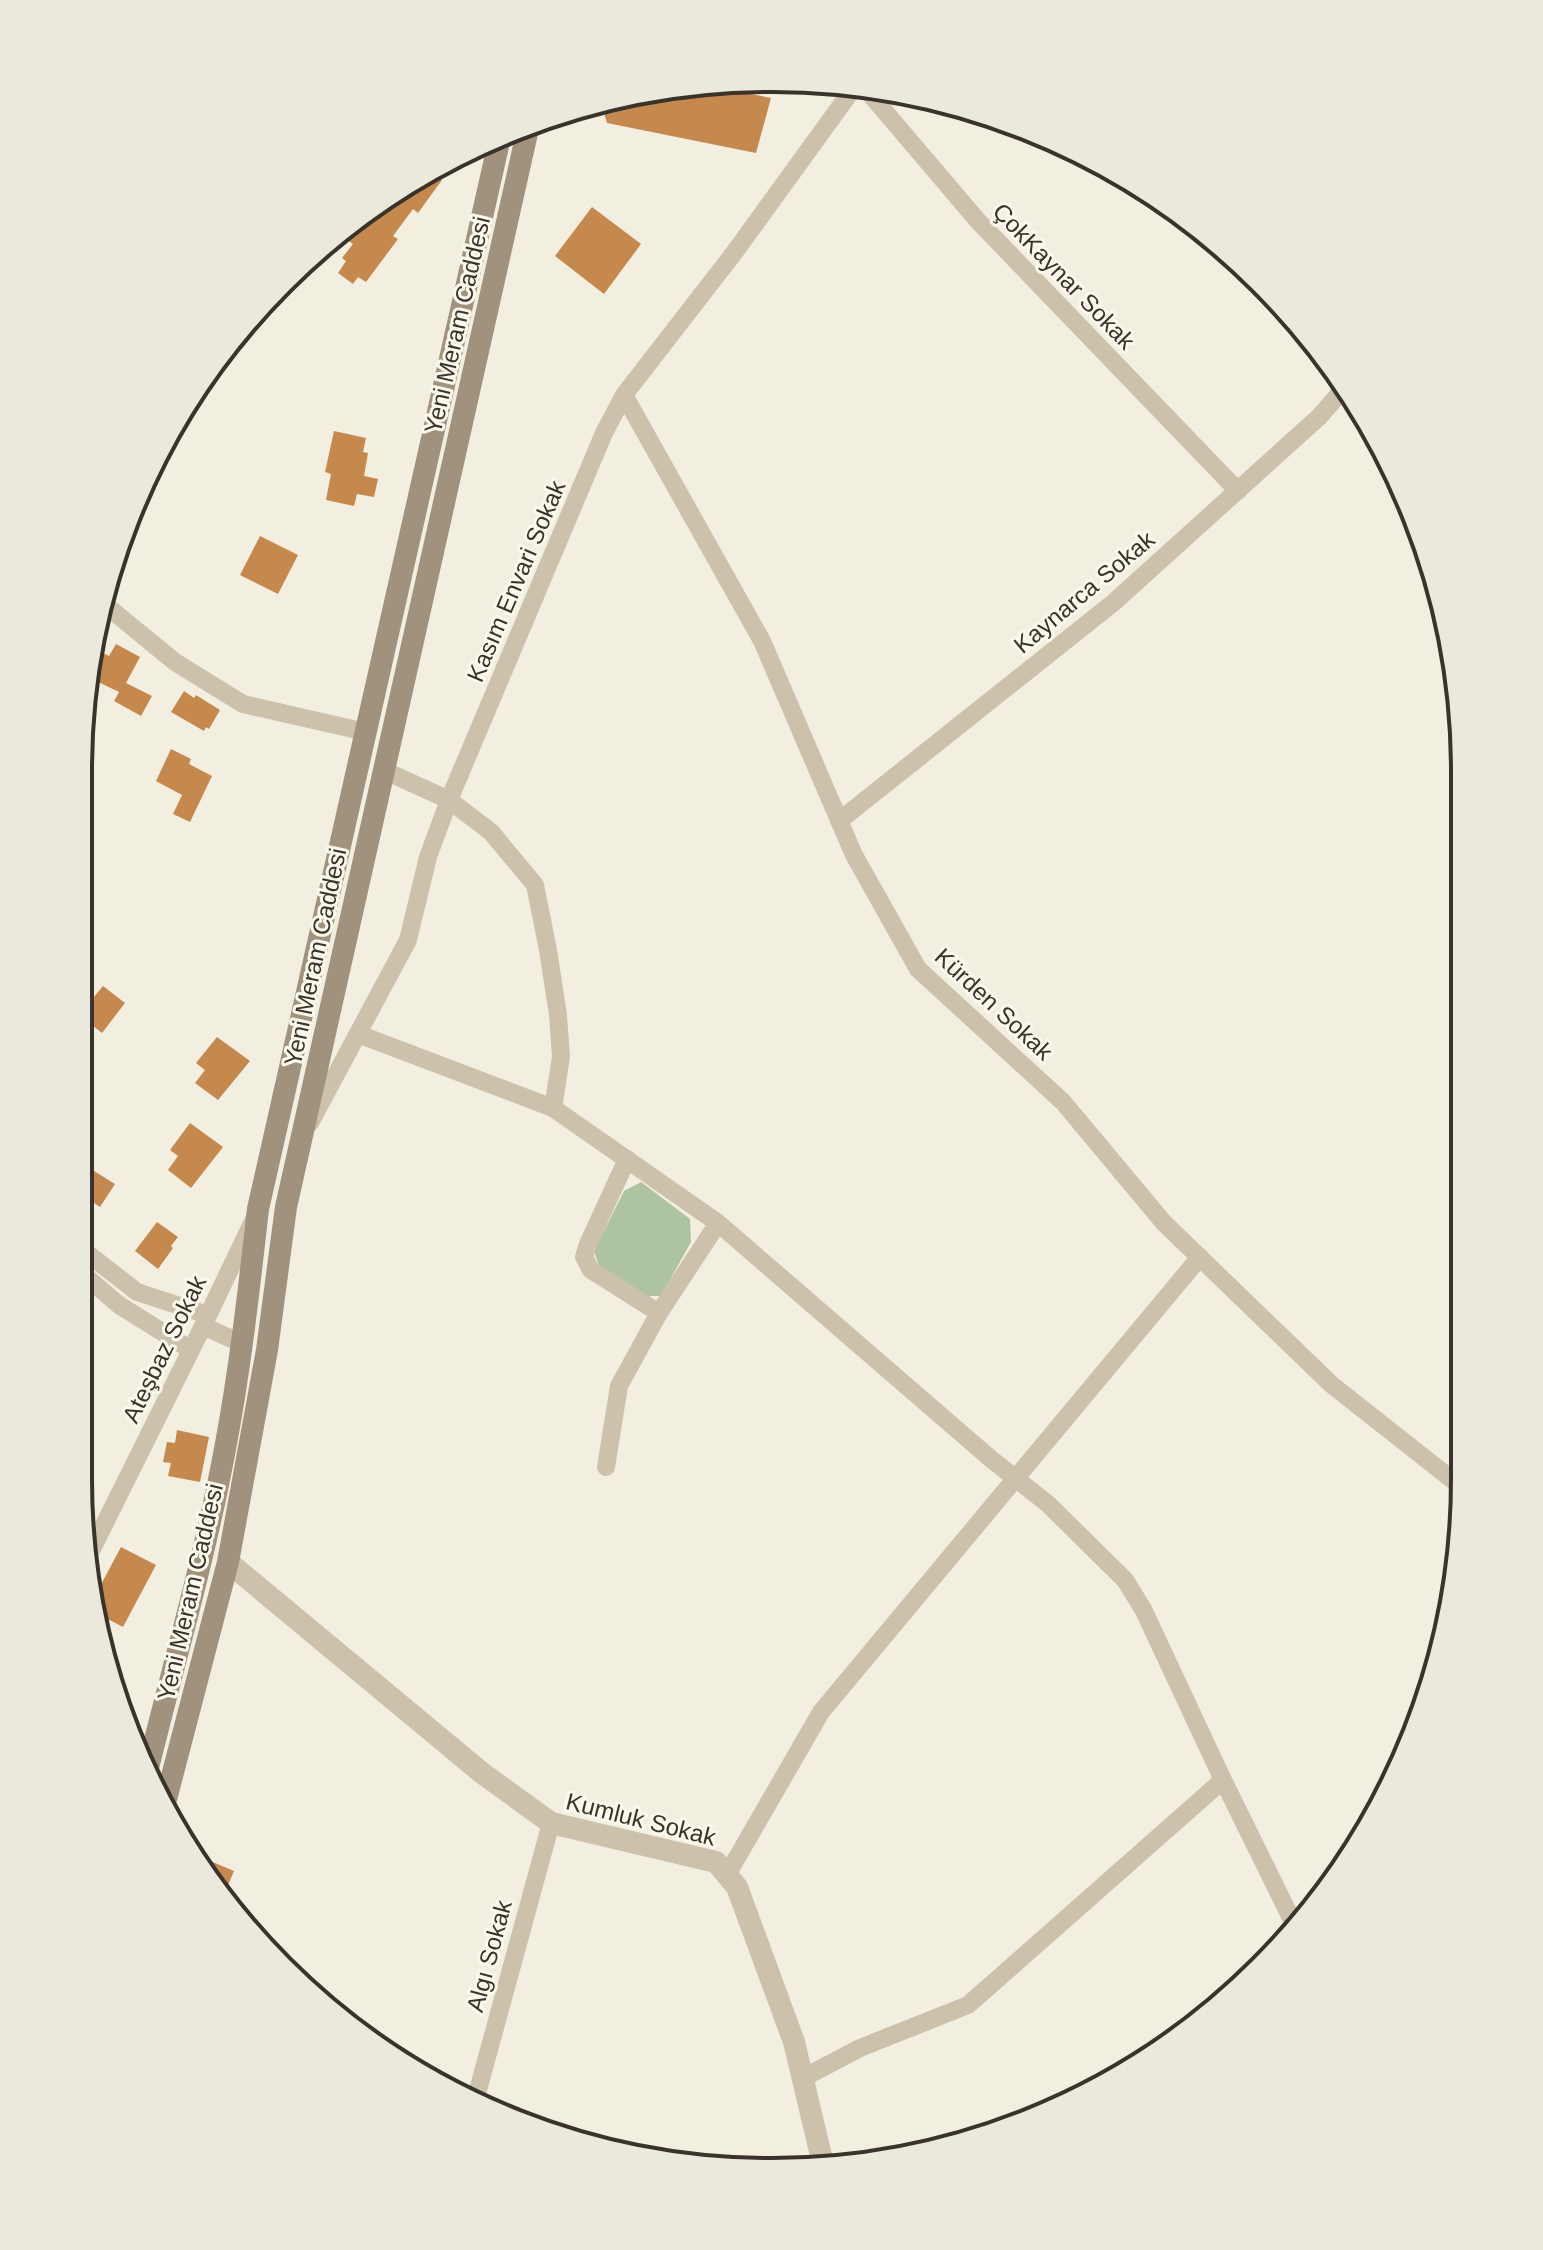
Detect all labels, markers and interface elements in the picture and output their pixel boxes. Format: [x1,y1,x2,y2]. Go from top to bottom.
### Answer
street label: ÇokKaynar Sokak [988,198,1141,355]
street label: Yeni Meram Caddesi [419,214,495,436]
street label: Kasım Envari Sokak [461,475,571,686]
street label: Kaynarca Sokak [1008,525,1160,659]
street label: Yeni Meram Caddesi [279,846,351,1068]
street label: Kürden Sokak [930,943,1059,1066]
street label: Ateşbaz Sokak [117,1270,212,1427]
street label: Yeni Meram Caddesi [152,1481,228,1703]
street label: Kumluk Sokak [563,1787,720,1851]
street label: Algı Sokak [461,1896,517,2015]

